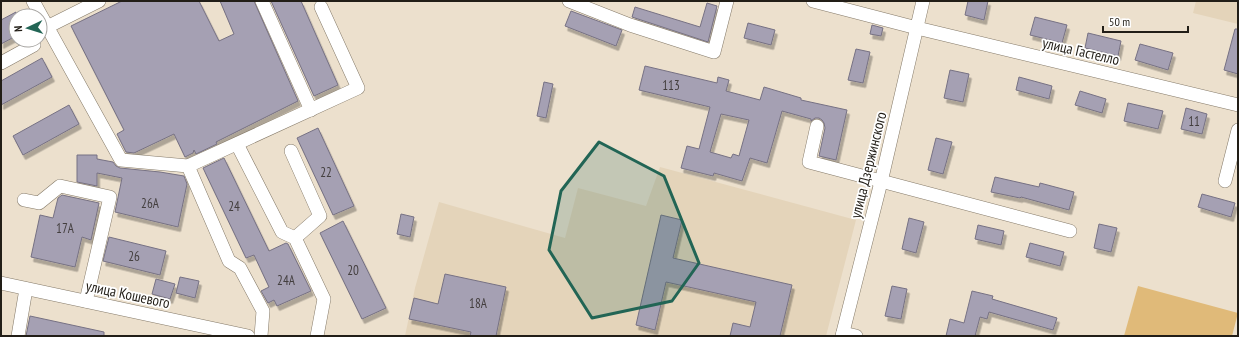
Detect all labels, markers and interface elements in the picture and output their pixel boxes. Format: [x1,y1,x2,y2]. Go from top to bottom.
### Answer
north arrow [8,8,48,48]
scale bar [1103,8,1188,34]
text: 50 m [1109,14,1130,29]
text: N [11,25,25,32]
street label: улица Гастелло [1041,33,1121,69]
house number: 113 [662,77,680,94]
street label: улица Дзержинского [846,110,890,220]
house number: 11 [1188,113,1200,130]
house number: 22 [320,164,332,181]
house number: 26А [141,195,160,212]
house number: 24 [228,198,240,215]
house number: 17А [56,220,75,237]
house number: 26 [128,248,140,265]
house number: 20 [347,262,359,279]
house number: 24А [277,272,296,289]
street label: улица Кошевого [84,276,172,312]
house number: 18А [469,295,488,312]

